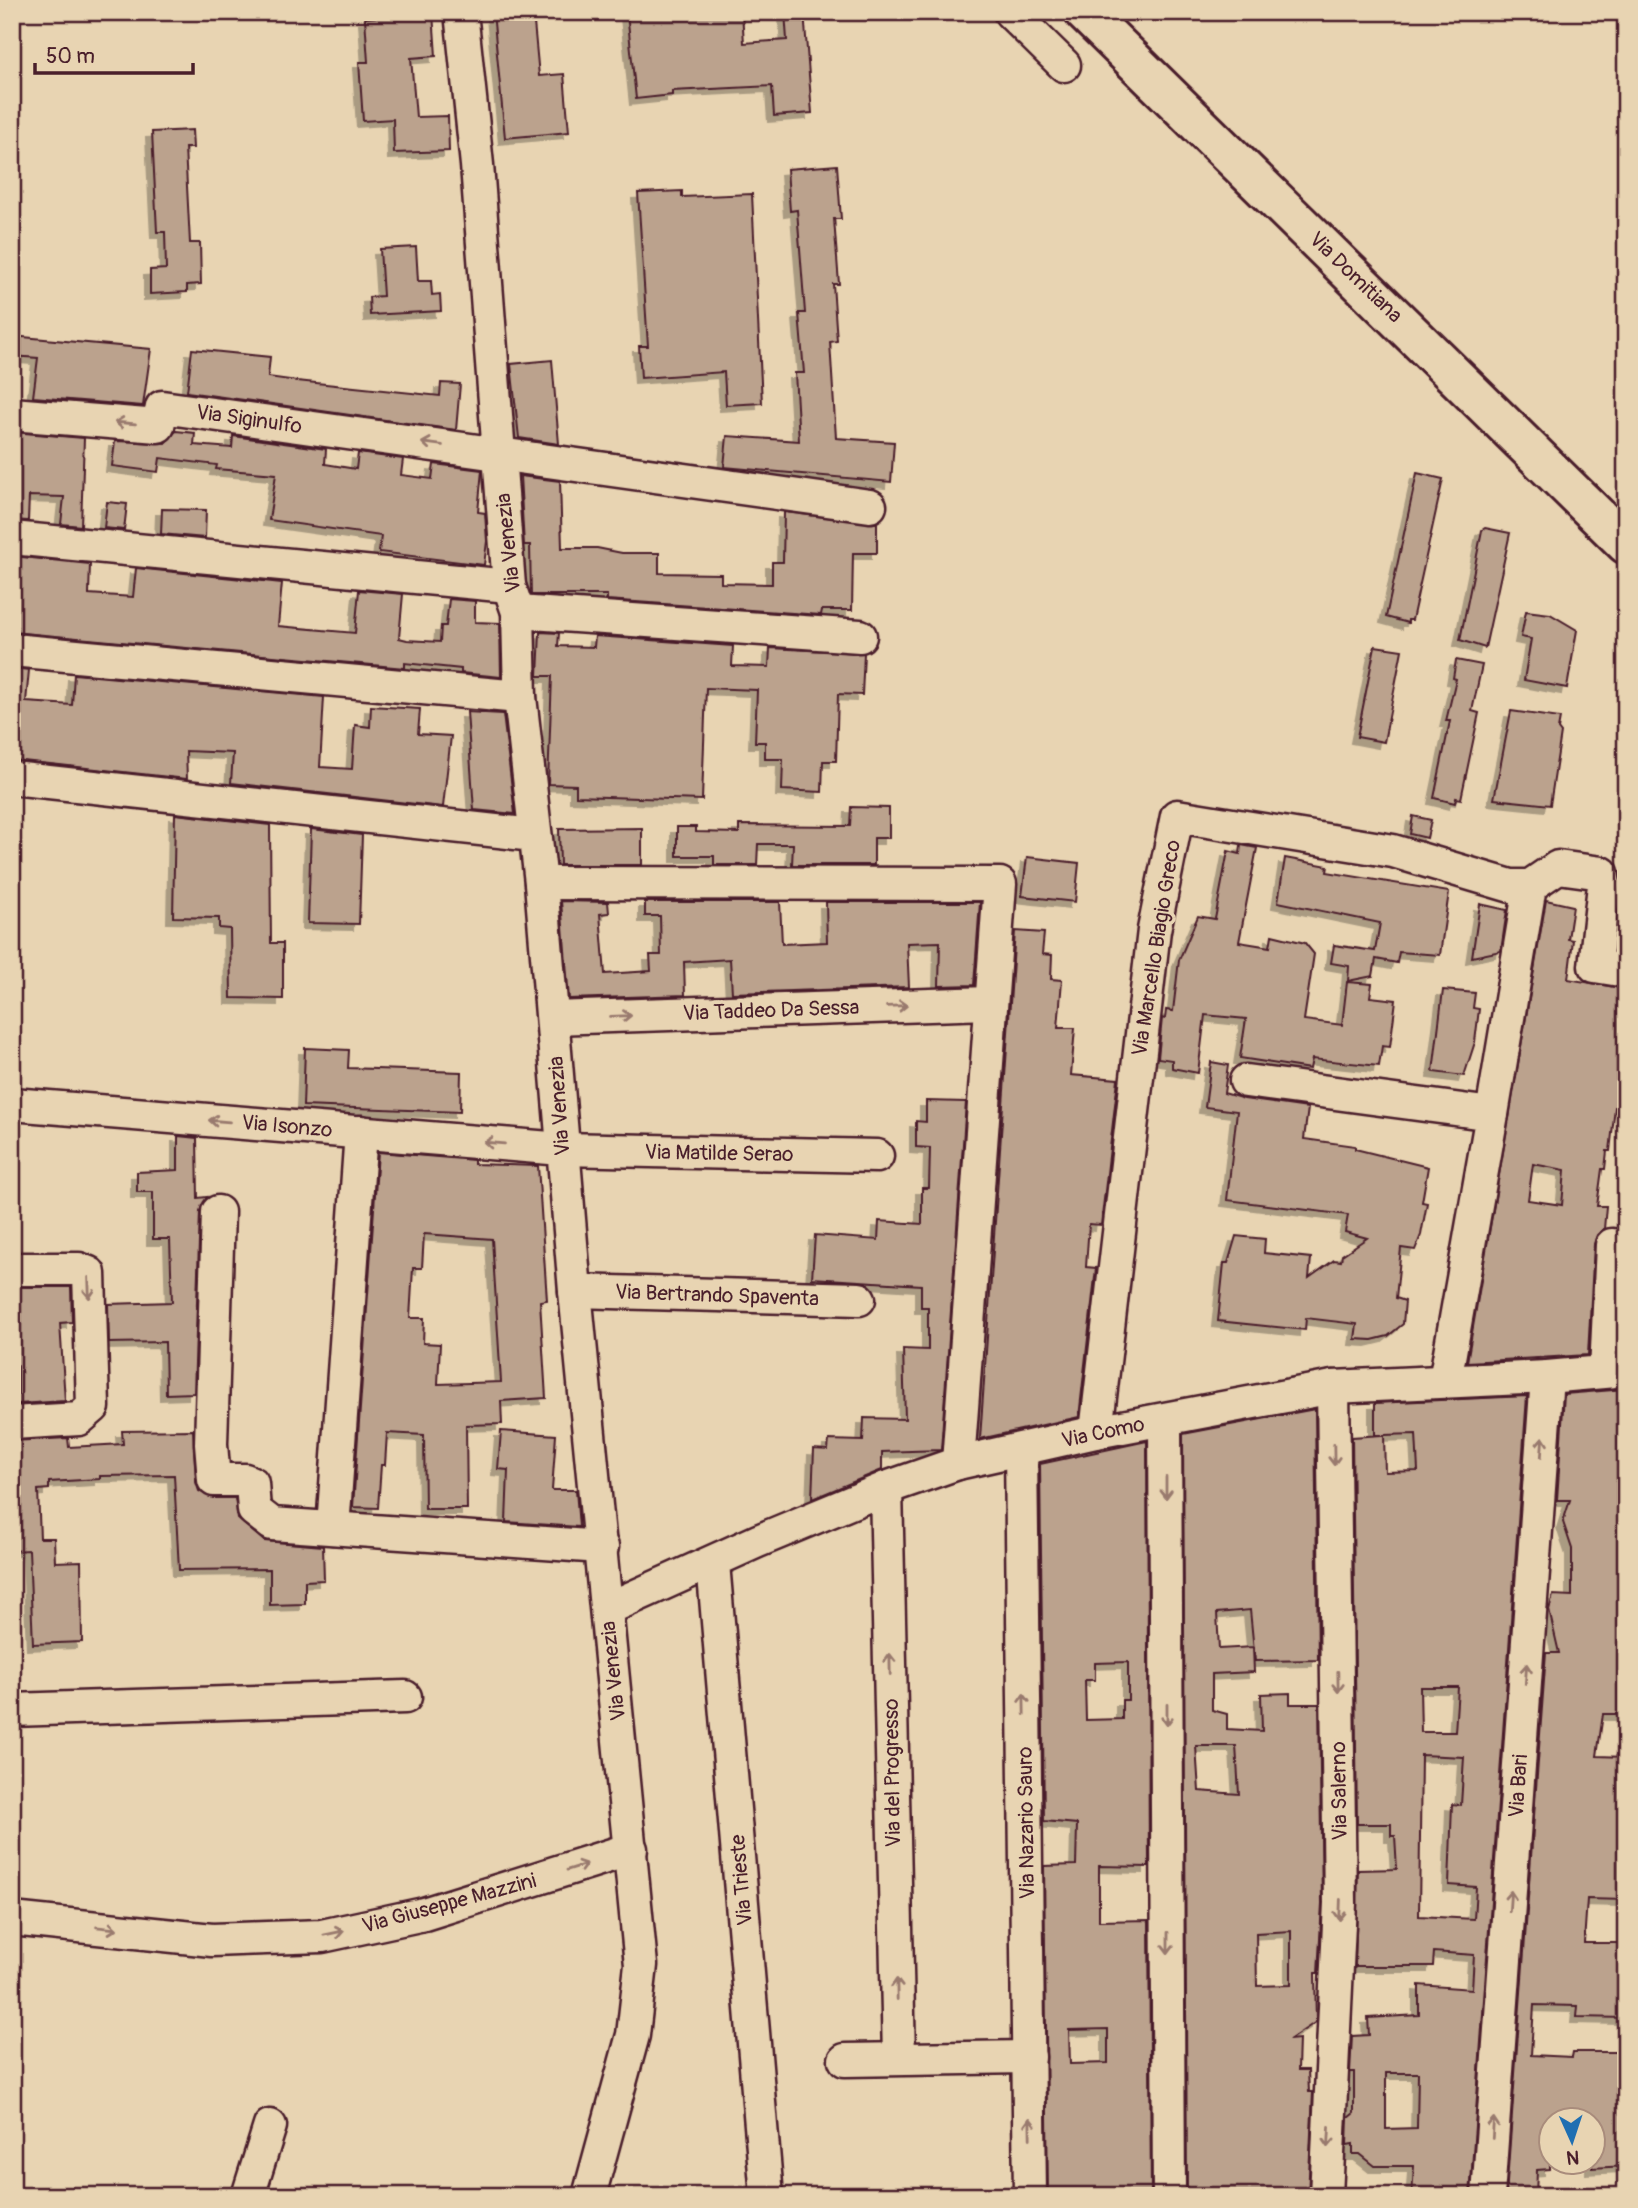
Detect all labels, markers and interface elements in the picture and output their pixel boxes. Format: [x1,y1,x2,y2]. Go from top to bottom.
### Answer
scale bar [35,32,192,76]
text: 50 m [46,43,95,70]
street label: Via Domitiana [1303,226,1408,329]
street label: Via Siginulfo [194,399,304,440]
one-way arrow [114,416,137,429]
one-way arrow [422,437,444,450]
street label: Via Venezia [490,492,527,594]
street label: Via Marcello Biagio Greco [1126,838,1187,1058]
street label: Via Taddeo Da Sessa [682,994,860,1027]
one-way arrow [886,999,909,1013]
one-way arrow [609,1009,632,1022]
street label: Via Venezia [543,1055,576,1157]
street label: Via Isonzo [240,1109,334,1144]
one-way arrow [208,1114,230,1127]
one-way arrow [483,1136,506,1149]
street label: Via Matilde Serao [644,1139,794,1168]
one-way arrow [83,1276,96,1299]
street label: Via Bertrando Spaventa [614,1278,820,1313]
street label: Via Como [1059,1411,1147,1454]
one-way arrow [1536,1436,1549,1459]
one-way arrow [1327,1443,1341,1466]
one-way arrow [1159,1476,1173,1499]
street label: Via Venezia [595,1620,632,1722]
one-way arrow [883,1653,897,1676]
one-way arrow [1520,1663,1533,1686]
one-way arrow [1331,1671,1345,1694]
one-way arrow [1017,1693,1031,1716]
street label: Via del Progresso [878,1698,907,1848]
one-way arrow [1160,1704,1174,1727]
street label: Via Salerno [1325,1741,1354,1841]
street label: Via Nazario Sauro [1012,1746,1041,1900]
street label: Via Bari [1503,1753,1534,1819]
street label: Via Trieste [724,1833,759,1927]
one-way arrow [565,1859,587,1872]
street label: Via Giuseppe Mazzini [359,1867,539,1940]
one-way arrow [1503,1890,1516,1913]
one-way arrow [1333,1898,1346,1921]
one-way arrow [96,1922,118,1935]
one-way arrow [322,1926,345,1940]
one-way arrow [1161,1931,1175,1954]
one-way arrow [890,1978,904,2001]
north arrow [1536,2106,1606,2176]
one-way arrow [1023,2116,1036,2139]
one-way arrow [1487,2117,1500,2139]
one-way arrow [1322,2125,1335,2148]
text: N [1566,2145,1580,2169]

